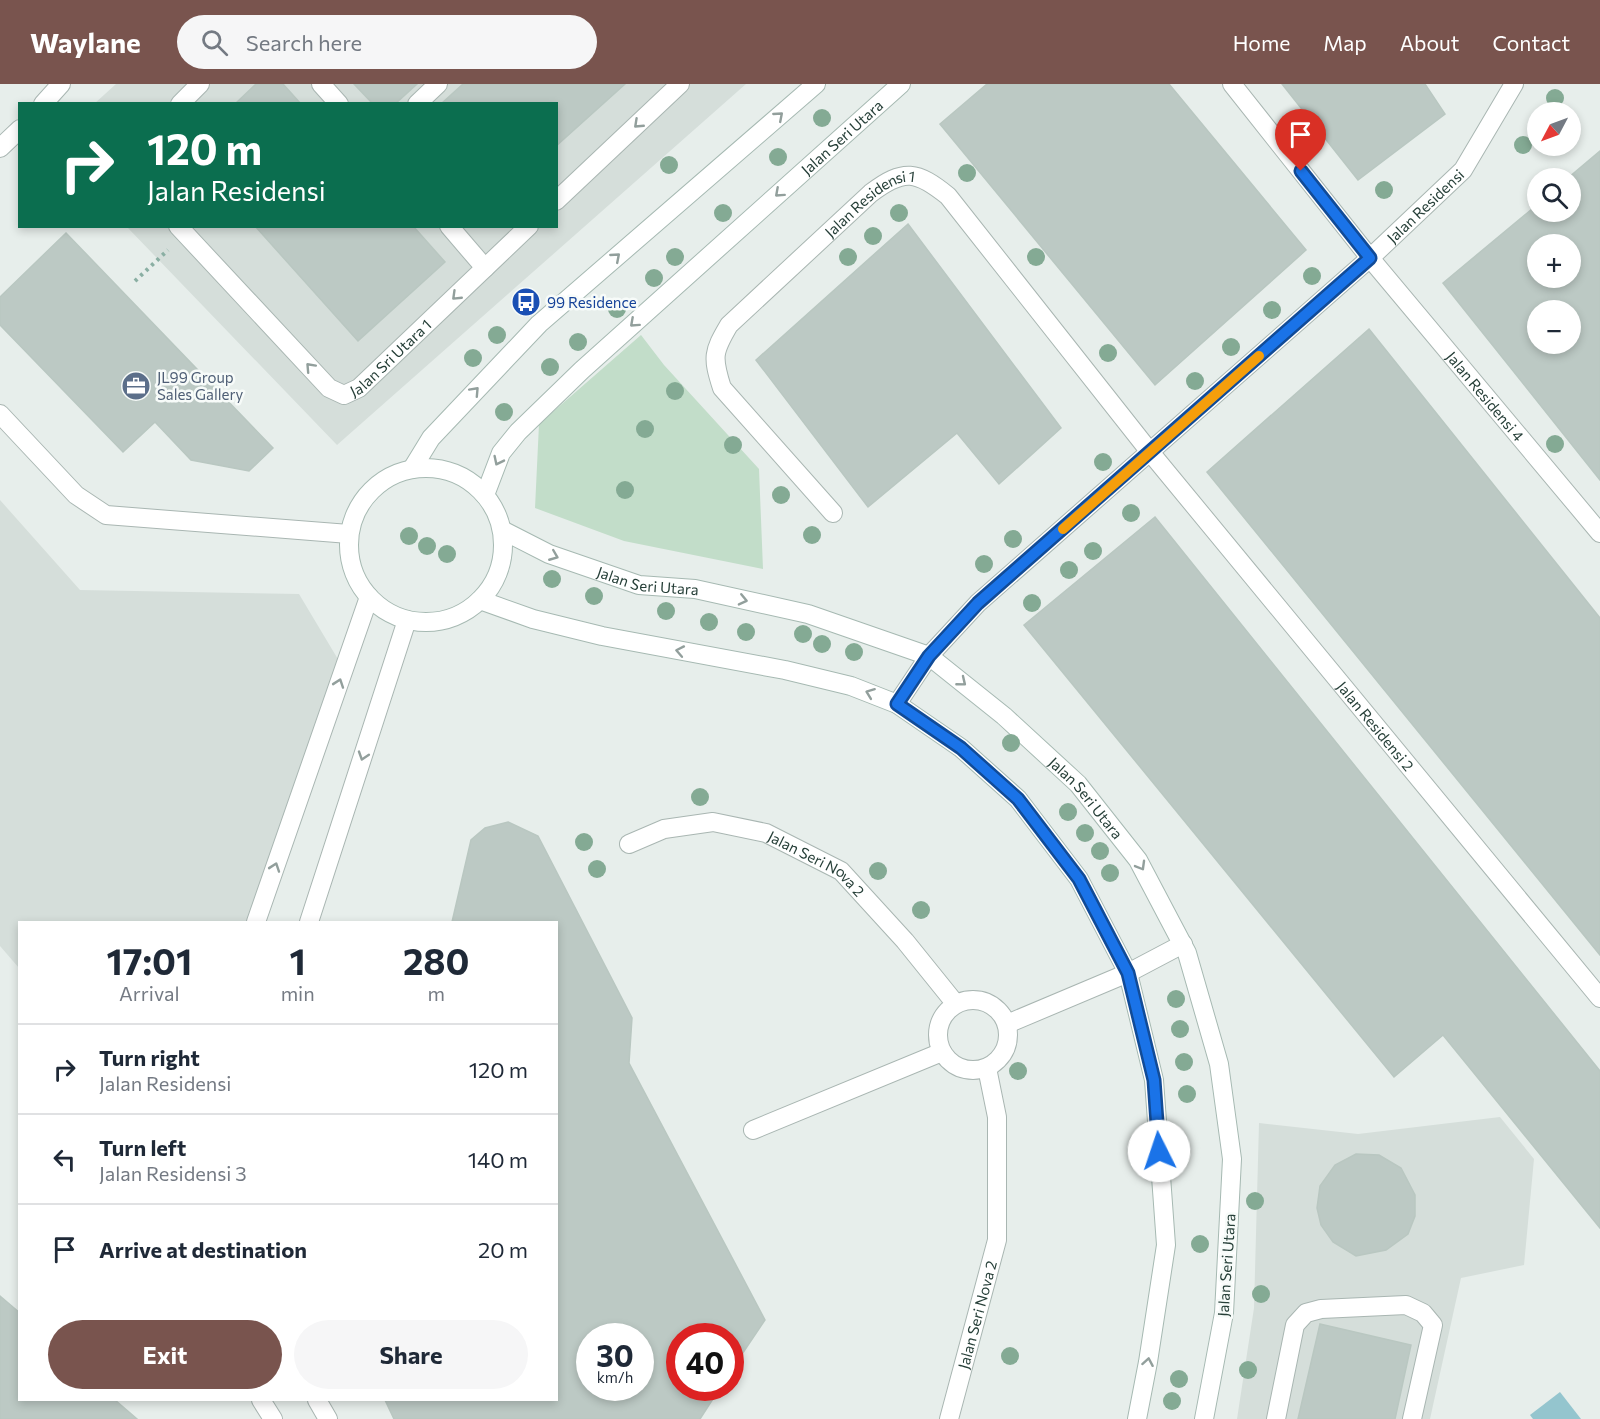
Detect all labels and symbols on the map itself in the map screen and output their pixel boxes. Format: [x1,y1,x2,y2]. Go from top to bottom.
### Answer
street label: Jalan Seri Utara [797,96,886,178]
north arrow [1527,102,1581,156]
pin [1275,109,1326,171]
one-way arrow [773,112,783,123]
one-way arrow [634,117,644,128]
street label: Jalan Residensi [1383,165,1467,247]
street label: Jalan Residensi 1 [821,167,916,241]
one-way arrow [775,186,786,197]
one-way arrow [610,254,621,265]
bus stop icon: 99 Residence [510,286,542,318]
one-way arrow [452,288,463,299]
place label: 99 Residence [547,293,637,311]
street label: Jalan Sri Utara 1 [347,315,435,400]
one-way arrow [630,316,641,327]
street label: Jalan Residensi 4 [1443,348,1528,444]
one-way arrow [306,364,317,374]
place label: JL99 Group Sales Gallery [157,368,243,403]
office icon: JL99 Group Sales Gallery [120,370,152,402]
one-way arrow [468,388,479,398]
one-way arrow [493,455,505,466]
one-way arrow [548,549,559,561]
street label: Jalan Seri Utara [595,562,699,598]
one-way arrow [737,593,747,606]
one-way arrow [676,645,686,658]
one-way arrow [955,675,966,686]
street label: Jalan Residensi 2 [1334,677,1418,774]
one-way arrow [331,678,344,689]
one-way arrow [866,688,876,701]
one-way arrow [358,750,370,761]
street label: Jalan Seri Utara [1045,753,1127,842]
street label: Jalan Seri Nova 2 [765,827,869,900]
one-way arrow [1134,860,1145,870]
one-way arrow [268,862,280,873]
position arrow [1127,1119,1191,1183]
street label: Jalan Seri Utara [1213,1213,1239,1317]
street label: Jalan Seri Nova 2 [954,1259,1000,1371]
speed limit sign: 40 [666,1323,744,1401]
one-way arrow [1141,1357,1154,1367]

